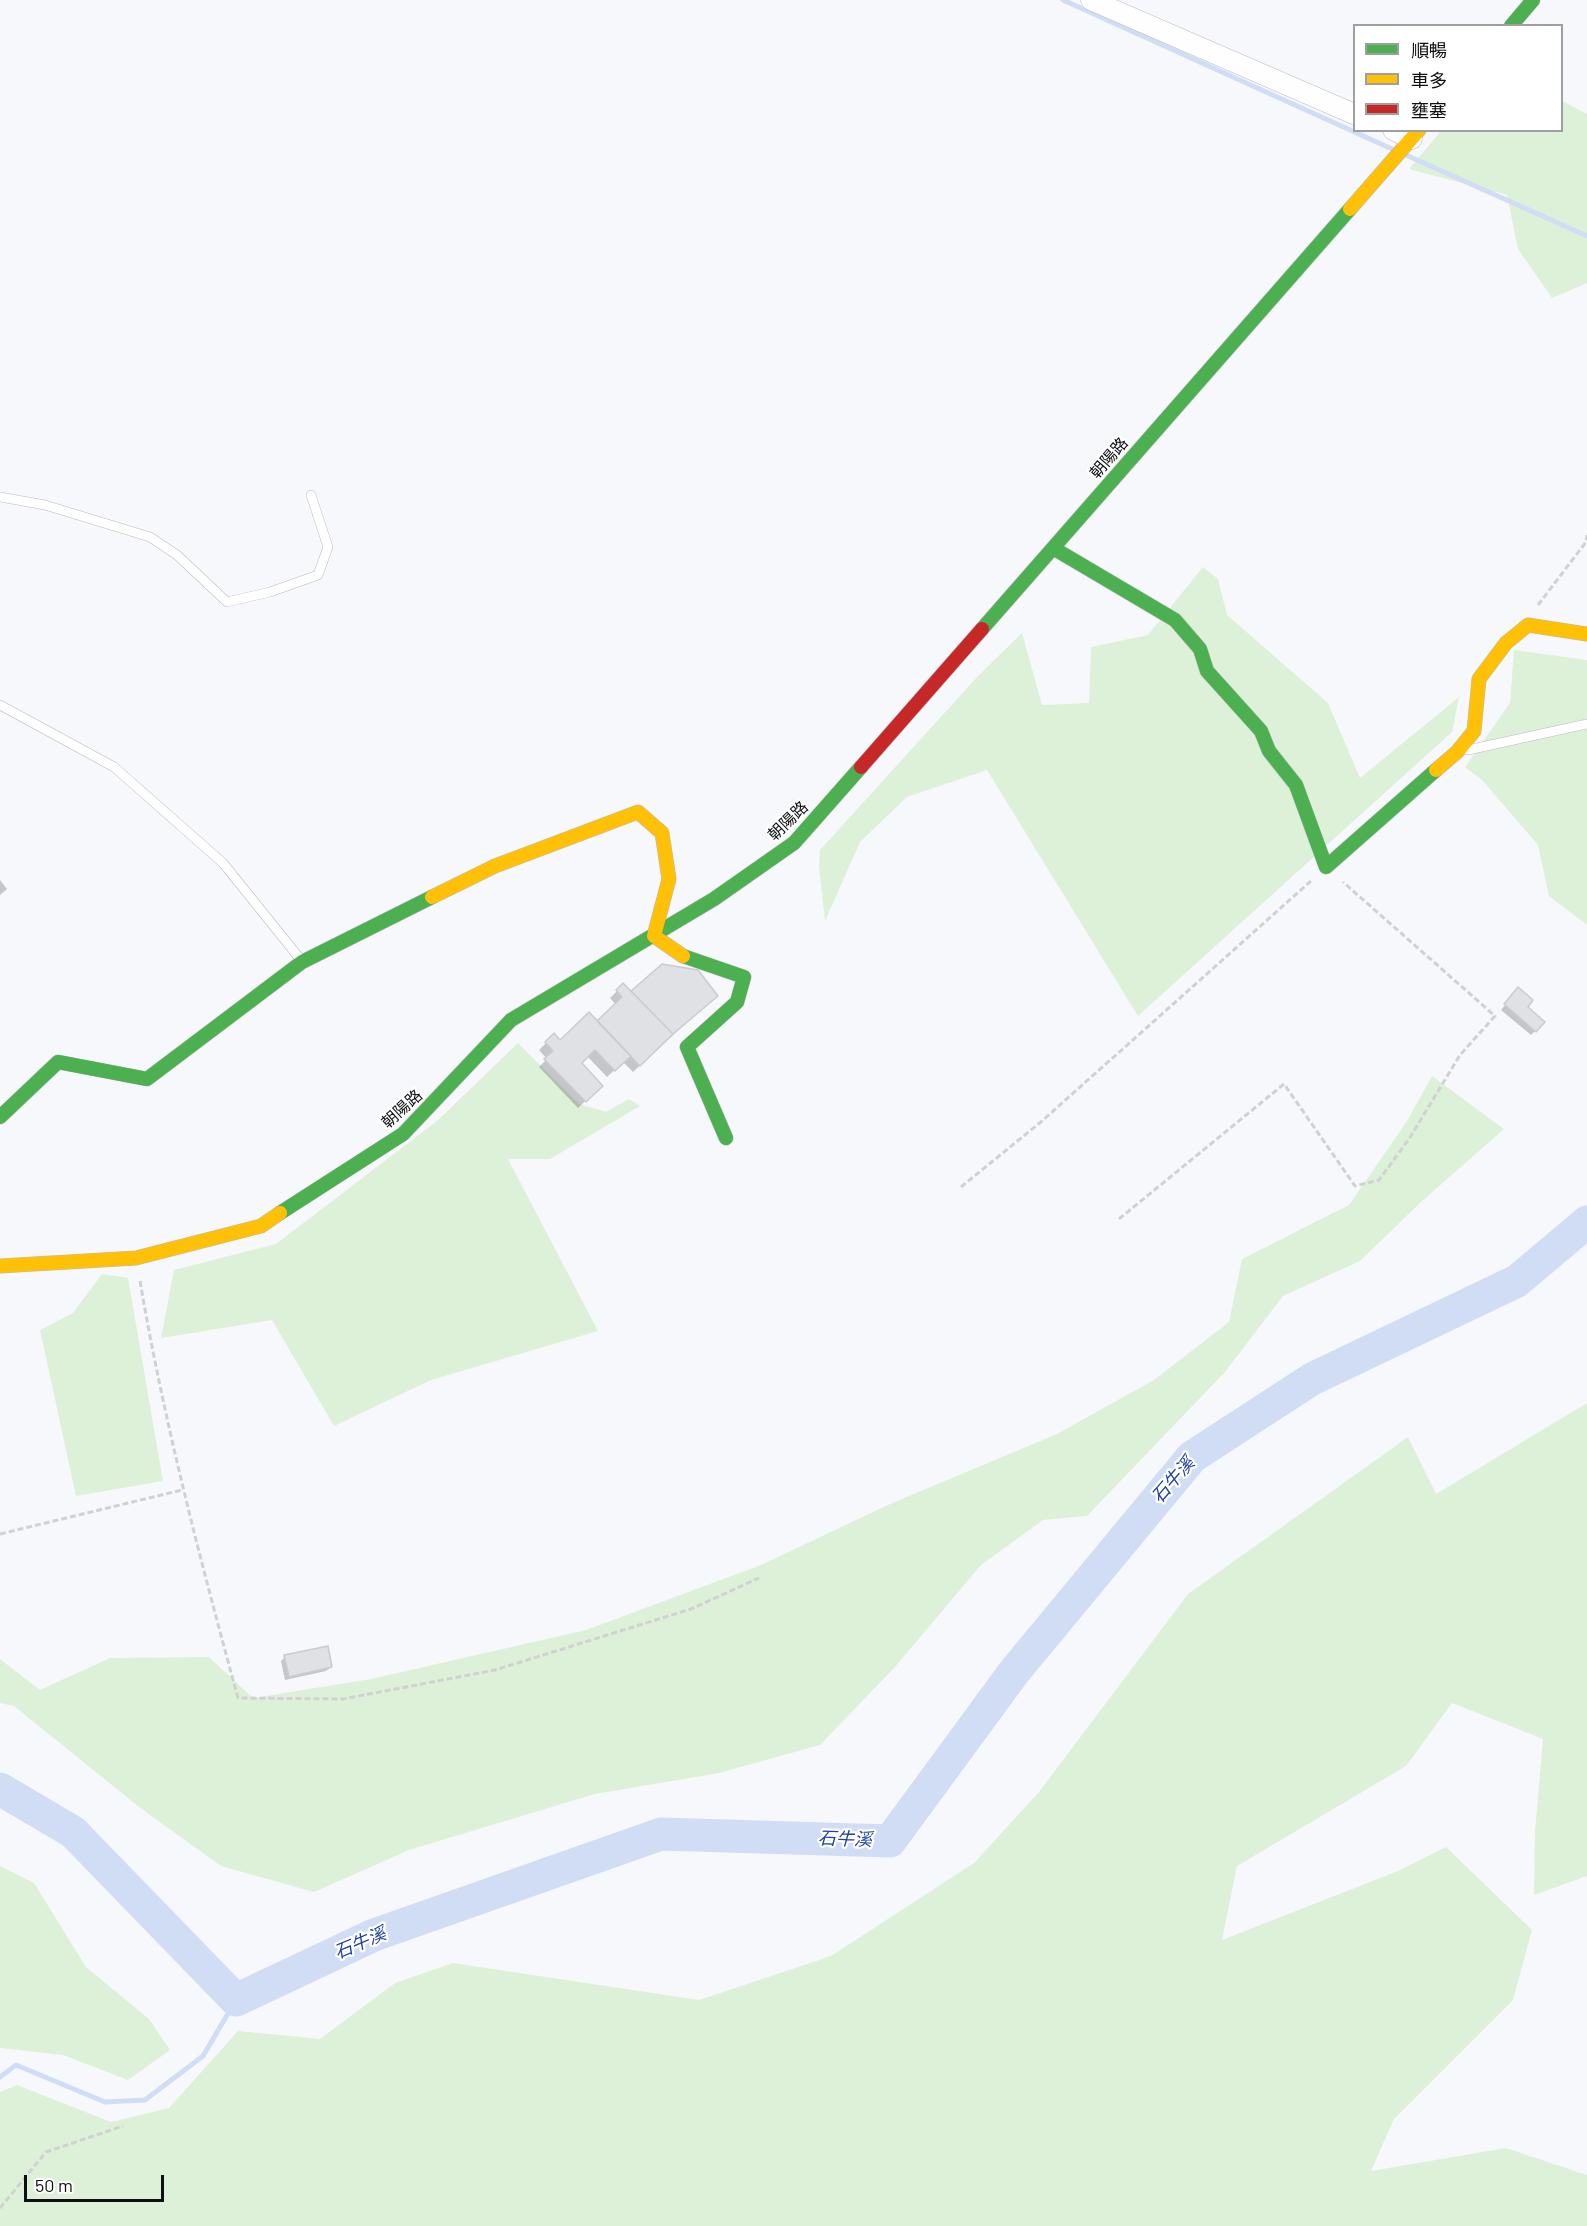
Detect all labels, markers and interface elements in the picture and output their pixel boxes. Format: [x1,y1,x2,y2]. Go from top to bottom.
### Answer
legend [1353,24,1563,132]
text: 順暢 [1411,39,1447,61]
text: 車多 [1411,69,1447,91]
text: 壅塞 [1411,99,1447,121]
street label: 朝陽路 [1086,434,1132,482]
street label: 朝陽路 [764,797,812,845]
street label: 朝陽路 [378,1086,426,1132]
water label: 石牛溪 [1147,1453,1199,1507]
water label: 石牛溪 [818,1827,872,1851]
water label: 石牛溪 [331,1923,389,1963]
scale bar [27,2163,166,2201]
text: 50 m [35,2174,73,2196]

